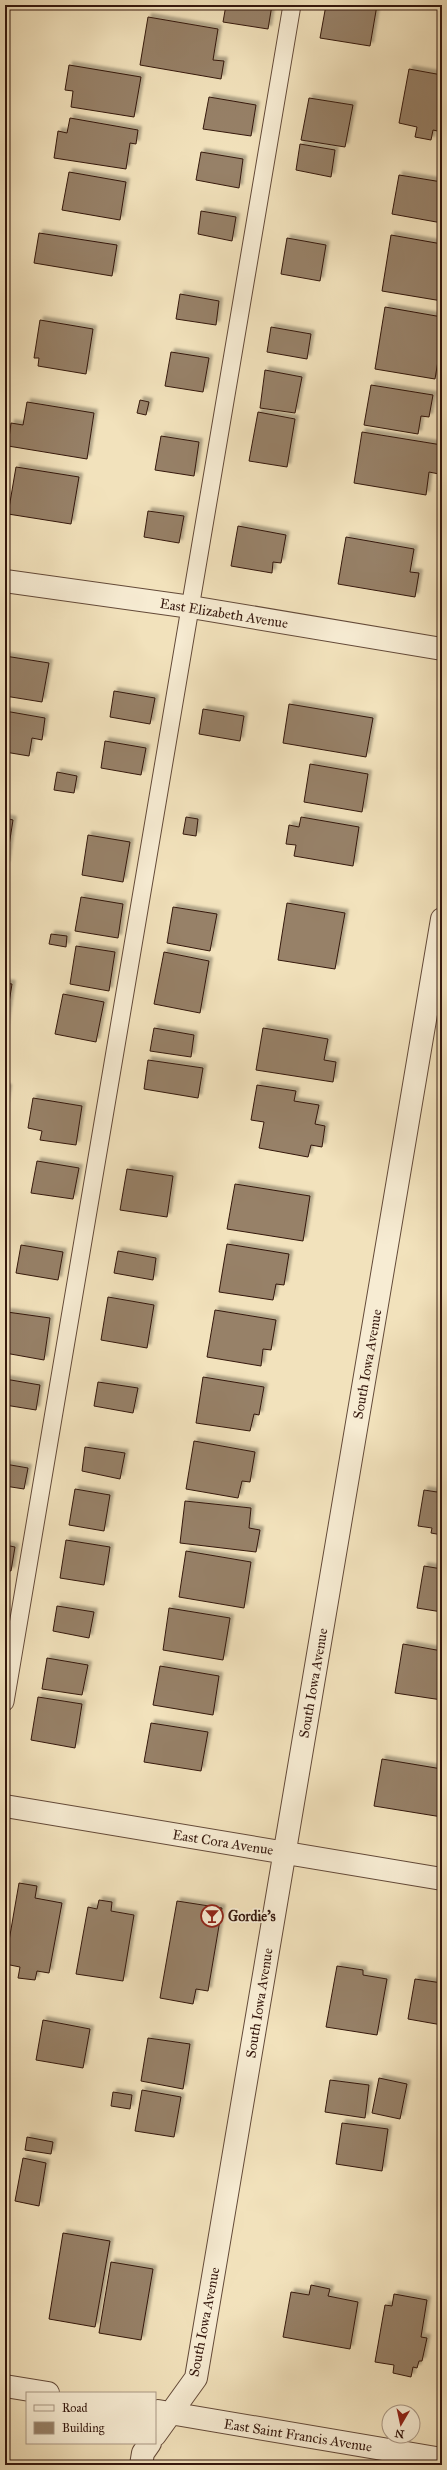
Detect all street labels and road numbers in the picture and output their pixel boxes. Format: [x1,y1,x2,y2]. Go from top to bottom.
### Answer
street label: East Elizabeth Avenue [159,595,289,632]
street label: South Iowa Avenue [349,1308,386,1420]
street label: South Iowa Avenue [295,1627,332,1739]
street label: East Cora Avenue [171,1826,275,1859]
street label: South Iowa Avenue [242,1947,277,2059]
street label: South Iowa Avenue [186,2266,223,2378]
street label: East Saint Francis Avenue [223,2415,373,2456]

